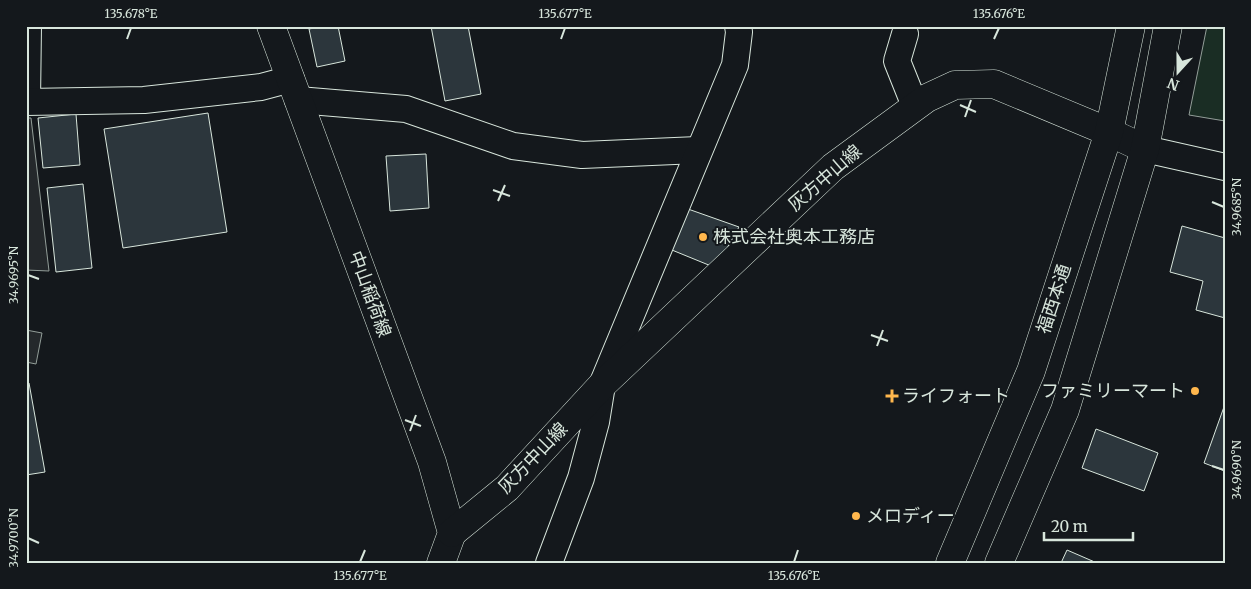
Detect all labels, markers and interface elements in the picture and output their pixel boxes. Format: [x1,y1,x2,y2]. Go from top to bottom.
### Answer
text: 135.678°E [105,6,158,21]
text: 135.677°E [538,6,592,21]
text: 135.676°E [973,6,1025,21]
north arrow [1154,48,1204,98]
text: N [1165,74,1182,95]
street label: 灰方中山線 [783,139,866,216]
text: 34.9685°N [1229,177,1244,236]
place label: 株式会社奥本工務店 [713,225,875,248]
marker: 株式会社奥本工務店 [697,231,709,243]
text: 34.9695°N [6,245,21,304]
street label: 中山稲荷線 [344,248,397,340]
street label: 福西本通 [1031,261,1076,337]
place label: ファミリーマート [1041,379,1185,402]
place label: ライフォート [902,384,1010,407]
marker: ファミリーマート [1189,385,1201,397]
marker: ライフォート [886,390,898,402]
street label: 灰方中山線 [493,417,572,498]
text: 34.9690°N [1229,440,1244,500]
place label: メロディー [866,504,955,527]
text: 34.9700°N [6,508,21,568]
scale bar [1044,509,1132,541]
marker: メロディー [850,510,862,522]
text: 20 m [1051,517,1088,536]
text: 135.677°E [333,568,387,583]
text: 135.676°E [768,568,820,583]

